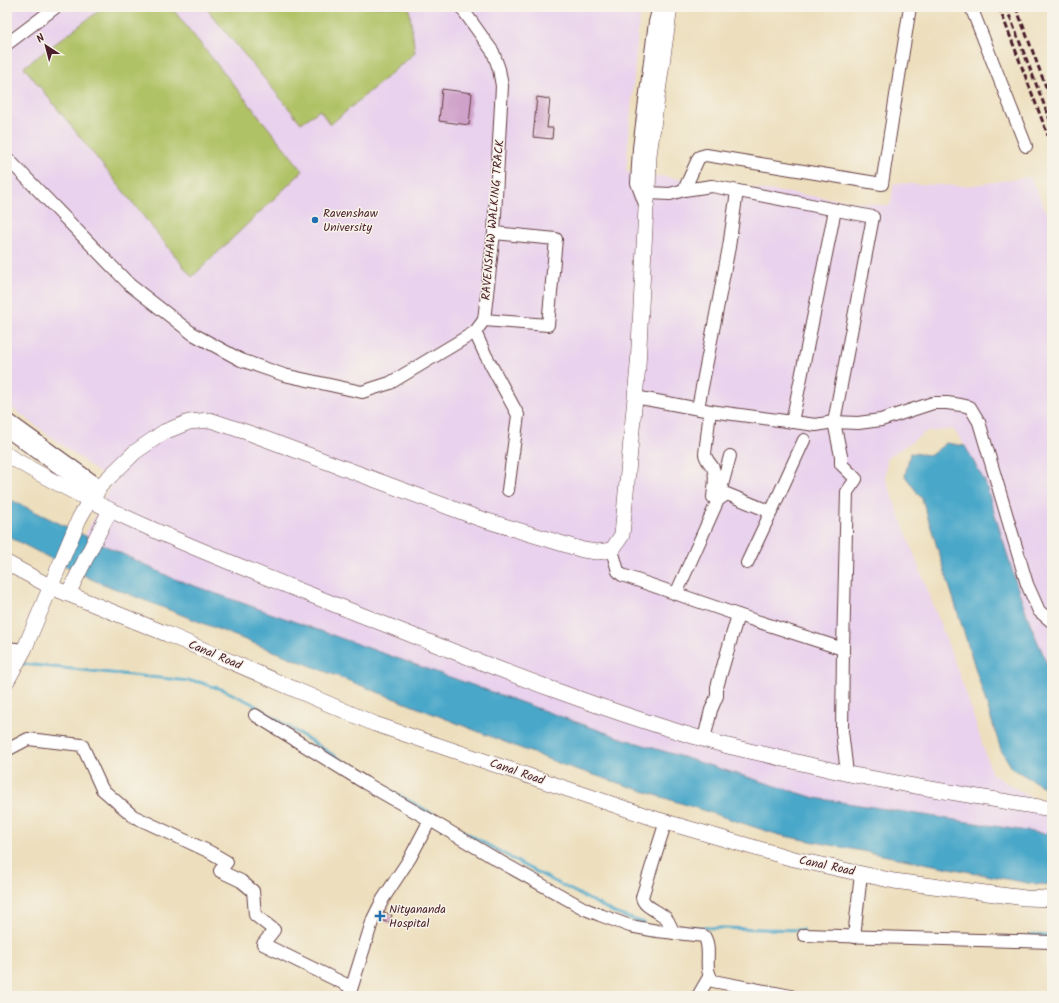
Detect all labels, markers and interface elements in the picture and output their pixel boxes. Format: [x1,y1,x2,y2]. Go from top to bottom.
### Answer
north arrow [26,26,66,66]
text: N [33,29,49,48]
street label: RAVENSHAW WALKING TRACK [477,138,510,301]
place label: Ravenshaw University [323,204,379,237]
marker: Ravenshaw University [310,215,320,225]
street label: Canal Road [185,635,246,675]
street label: Canal Road [487,754,548,791]
street label: Canal Road [797,851,858,881]
place label: Nityananda Hospital [389,900,446,933]
marker: Nityananda Hospital [374,910,386,922]

